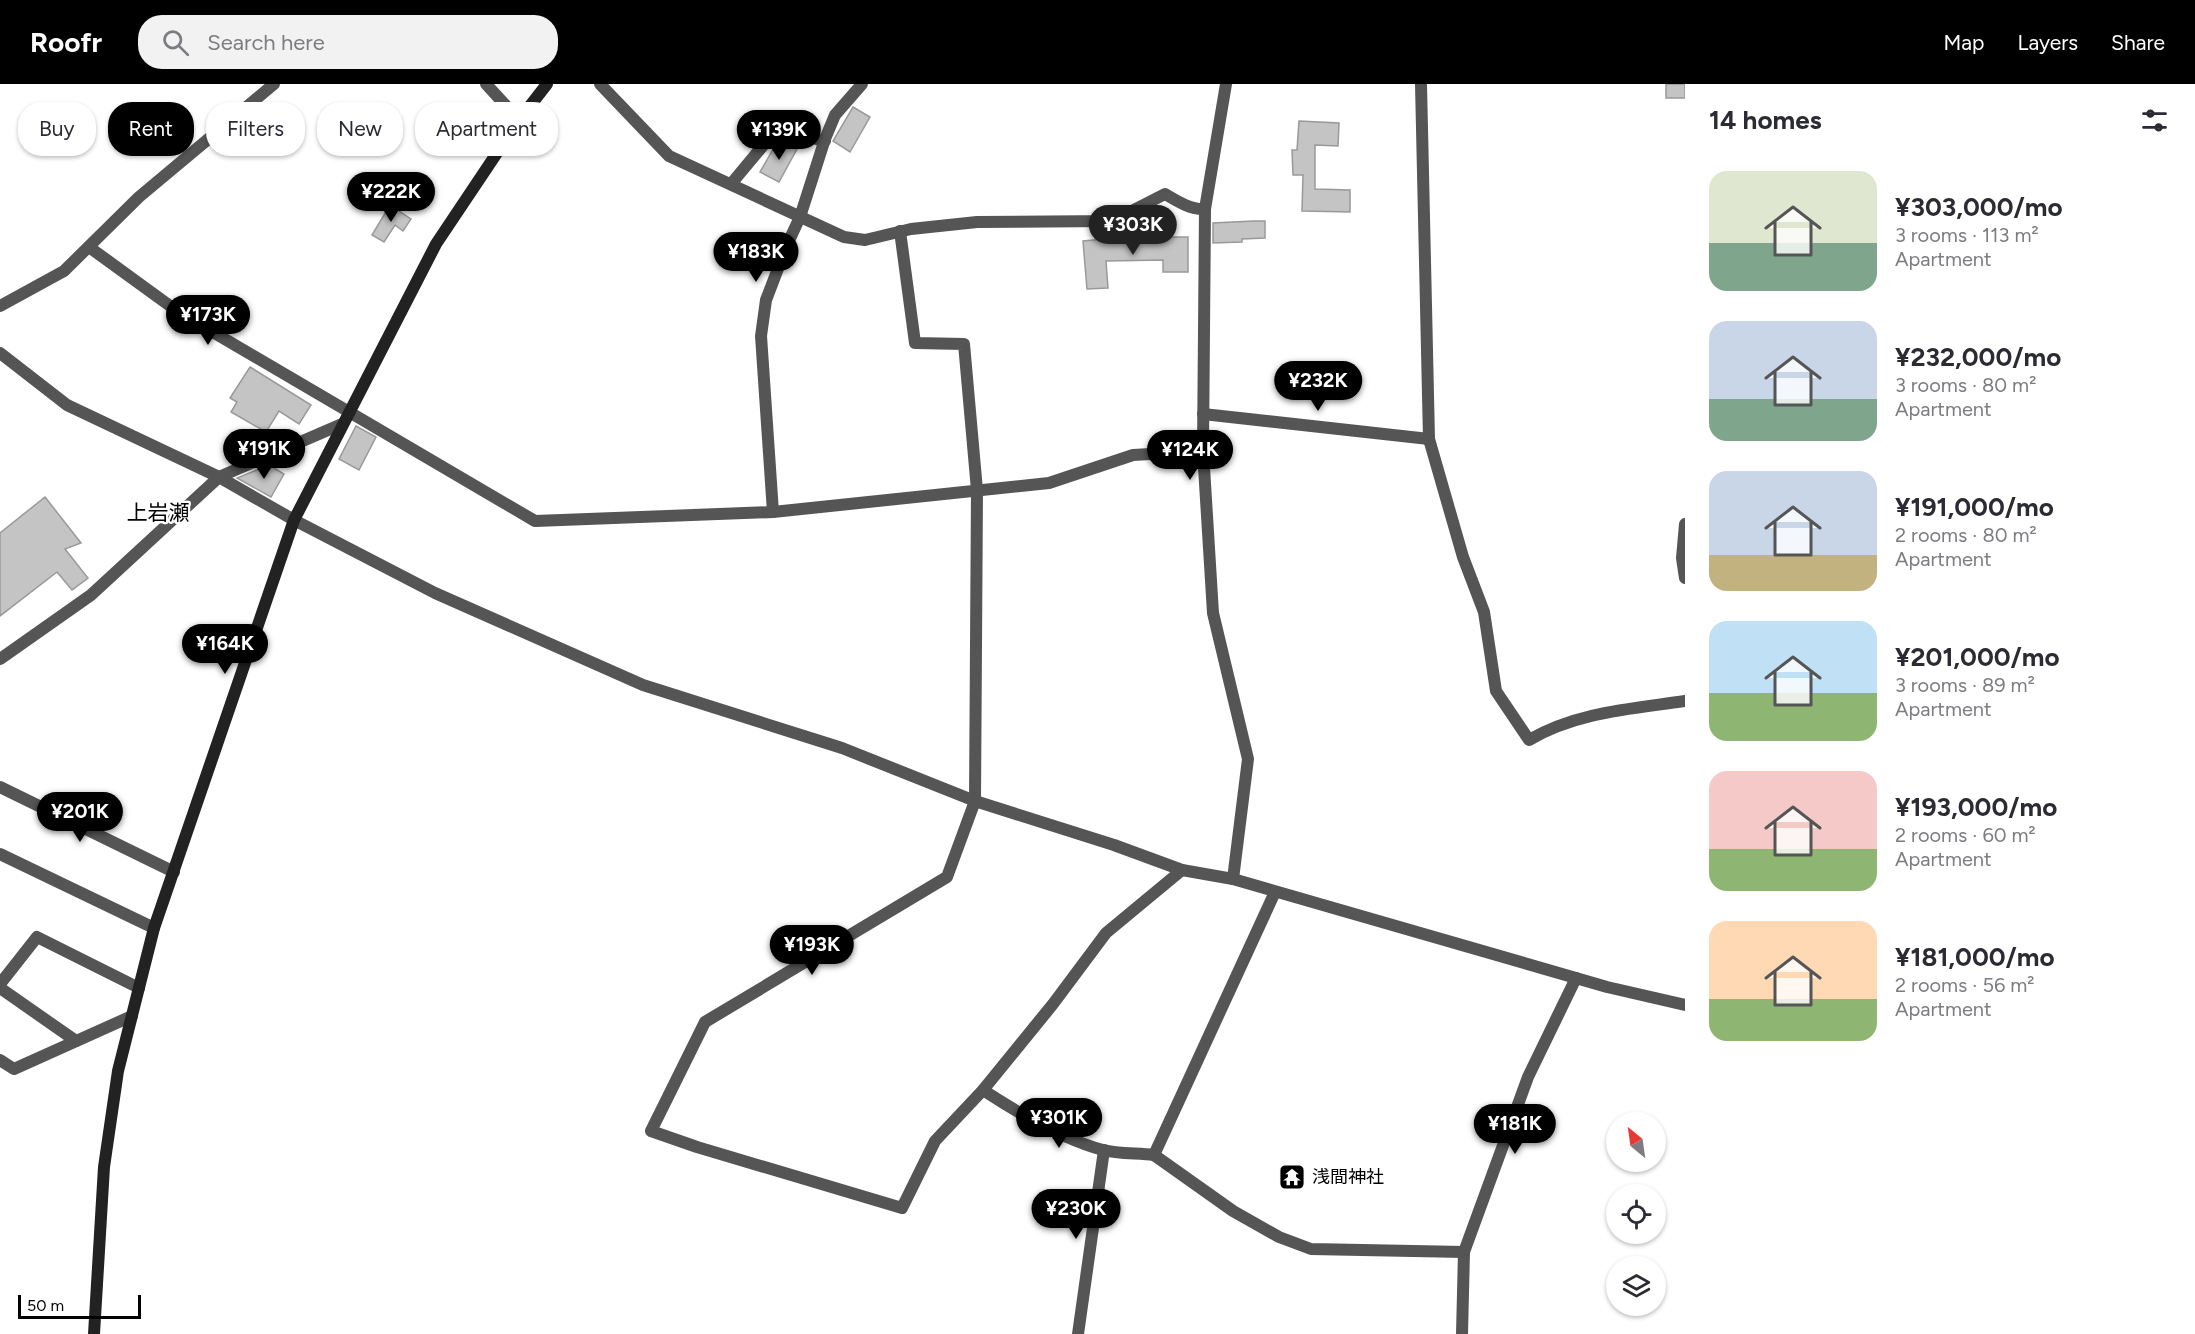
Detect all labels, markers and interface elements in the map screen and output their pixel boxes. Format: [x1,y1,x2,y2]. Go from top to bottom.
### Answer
search box [138,15,558,69]
text: Roofr [30,25,102,59]
icon: search [159,26,192,59]
text: Search here [207,29,325,56]
text: Map [1944,30,1984,55]
text: Layers [2017,30,2078,55]
text: Share [2111,30,2165,55]
chip: Buy [18,102,96,156]
chip: Rent [108,102,194,156]
chip: Filters [206,102,305,156]
chip: New [317,102,403,156]
chip: Apartment [415,102,558,156]
text: 14 homes [1709,104,1822,136]
icon: filters [2138,104,2171,137]
pin: ¥139K [737,110,821,161]
text: ¥139K [751,117,807,141]
pin: ¥222K [349,172,433,223]
text: ¥222K [361,179,421,203]
text: ¥303,000/mo [1895,191,2063,223]
icon: home [1757,195,1829,267]
pin: ¥303K [1091,205,1175,256]
text: ¥303K [1103,212,1163,236]
text: 3 rooms · 113 m² [1895,223,2039,247]
pin: ¥183K [714,232,798,283]
text: ¥183K [727,239,785,263]
text: Apartment [1895,247,1992,271]
pin: ¥173K [166,295,250,346]
text: ¥173K [180,302,236,326]
text: ¥232,000/mo [1895,341,2061,373]
icon: home [1757,345,1829,417]
pin: ¥232K [1276,361,1360,412]
text: ¥232K [1288,368,1348,392]
text: 3 rooms · 80 m² [1895,373,2036,397]
text: Apartment [1895,397,1992,421]
pin: ¥191K [222,429,306,480]
pin: ¥124K [1148,430,1232,481]
text: ¥191K [237,436,291,460]
text: ¥124K [1161,437,1219,461]
text: ¥191,000/mo [1895,491,2054,523]
icon: home [1757,495,1829,567]
district label: 上岩瀬 [127,500,190,525]
text: 2 rooms · 80 m² [1895,523,2037,547]
text: Apartment [1895,547,1992,571]
pin: ¥164K [183,624,267,675]
text: ¥164K [196,631,254,655]
text: ¥201,000/mo [1895,641,2060,673]
icon: home [1757,645,1829,717]
text: 3 rooms · 89 m² [1895,673,2035,697]
text: Apartment [1895,697,1992,721]
text: ¥193,000/mo [1895,791,2057,823]
pin: ¥201K [38,792,122,843]
icon: home [1757,795,1829,867]
text: ¥201K [51,799,109,823]
text: 2 rooms · 60 m² [1895,823,2036,847]
text: Apartment [1895,847,1992,871]
pin: ¥193K [770,925,854,976]
text: ¥193K [784,932,840,956]
text: ¥181,000/mo [1895,941,2055,973]
icon: home [1757,945,1829,1017]
text: 2 rooms · 56 m² [1895,973,2034,997]
text: Apartment [1895,997,1992,1021]
pin: ¥301K [1017,1098,1101,1149]
pin: ¥181K [1473,1104,1557,1155]
text: ¥301K [1030,1105,1088,1129]
text: ¥181K [1488,1111,1542,1135]
north arrow [1606,1112,1666,1172]
map controls [1606,1112,1666,1316]
temple icon: 浅間神社 [1277,1162,1307,1192]
place label: 浅間神社 [1312,1166,1384,1188]
button: locate [1606,1184,1666,1244]
pin: ¥230K [1034,1189,1118,1240]
text: ¥230K [1046,1196,1106,1220]
button: layers [1606,1256,1666,1316]
scale bar [18,1292,141,1320]
text: 50 m [27,1296,64,1315]

